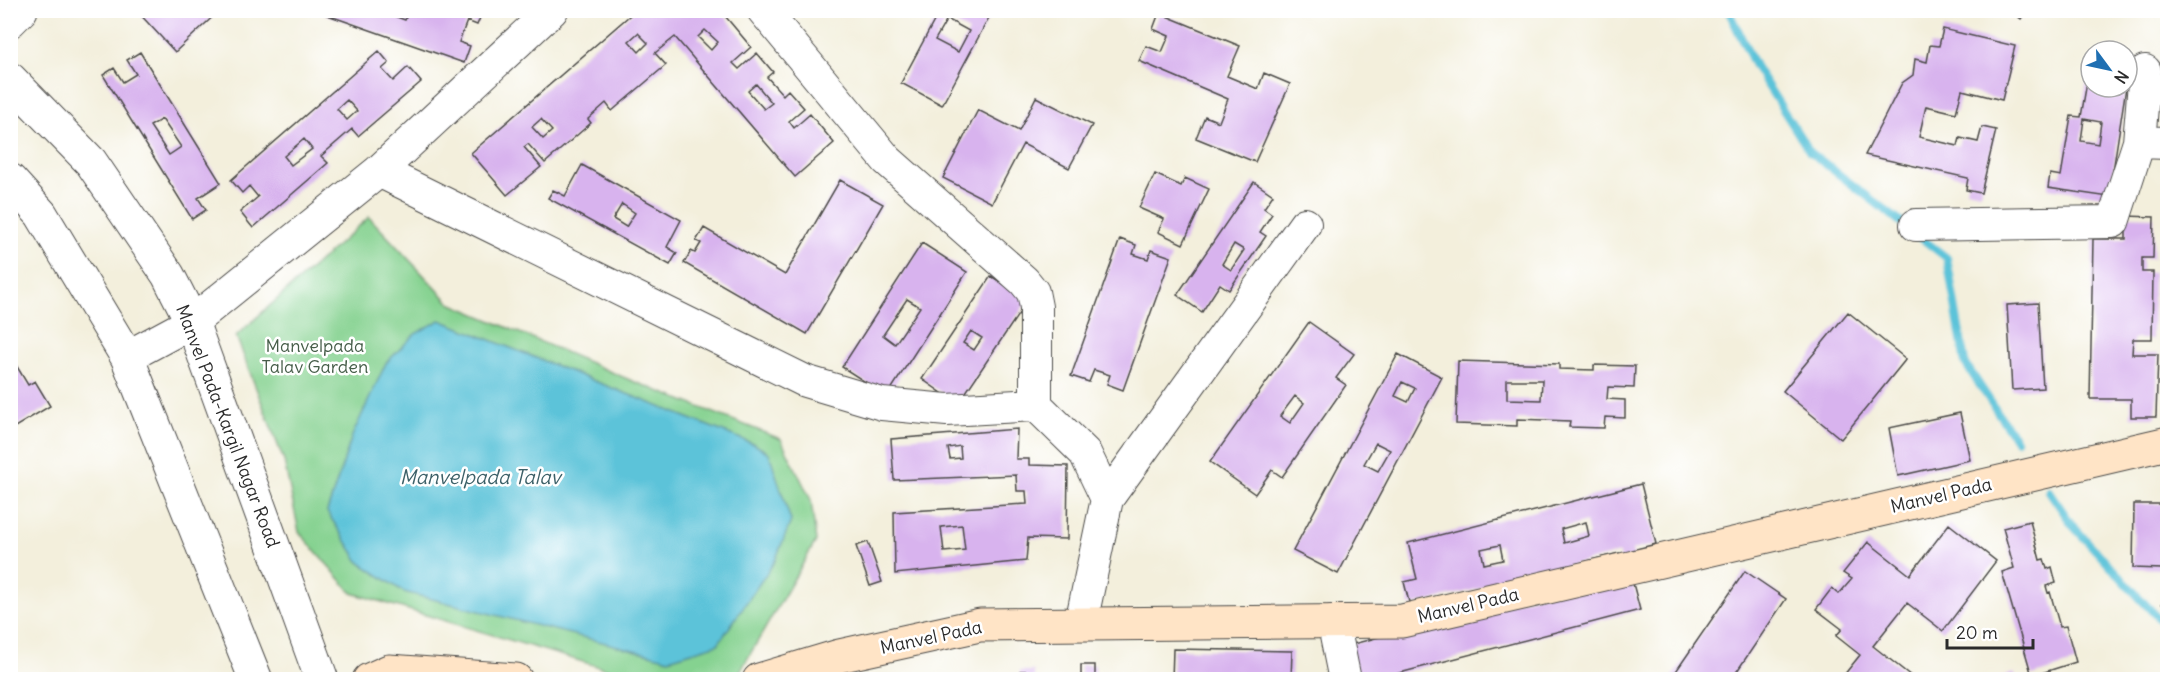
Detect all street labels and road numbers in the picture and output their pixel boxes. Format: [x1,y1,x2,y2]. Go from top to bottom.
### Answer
street label: Manvel Pada-Kargil Nagar Road [171,301,285,551]
street label: Manvel Pada [1888,472,1994,518]
street label: Manvel Pada [1415,582,1521,628]
street label: Manvel Pada [878,615,984,659]

